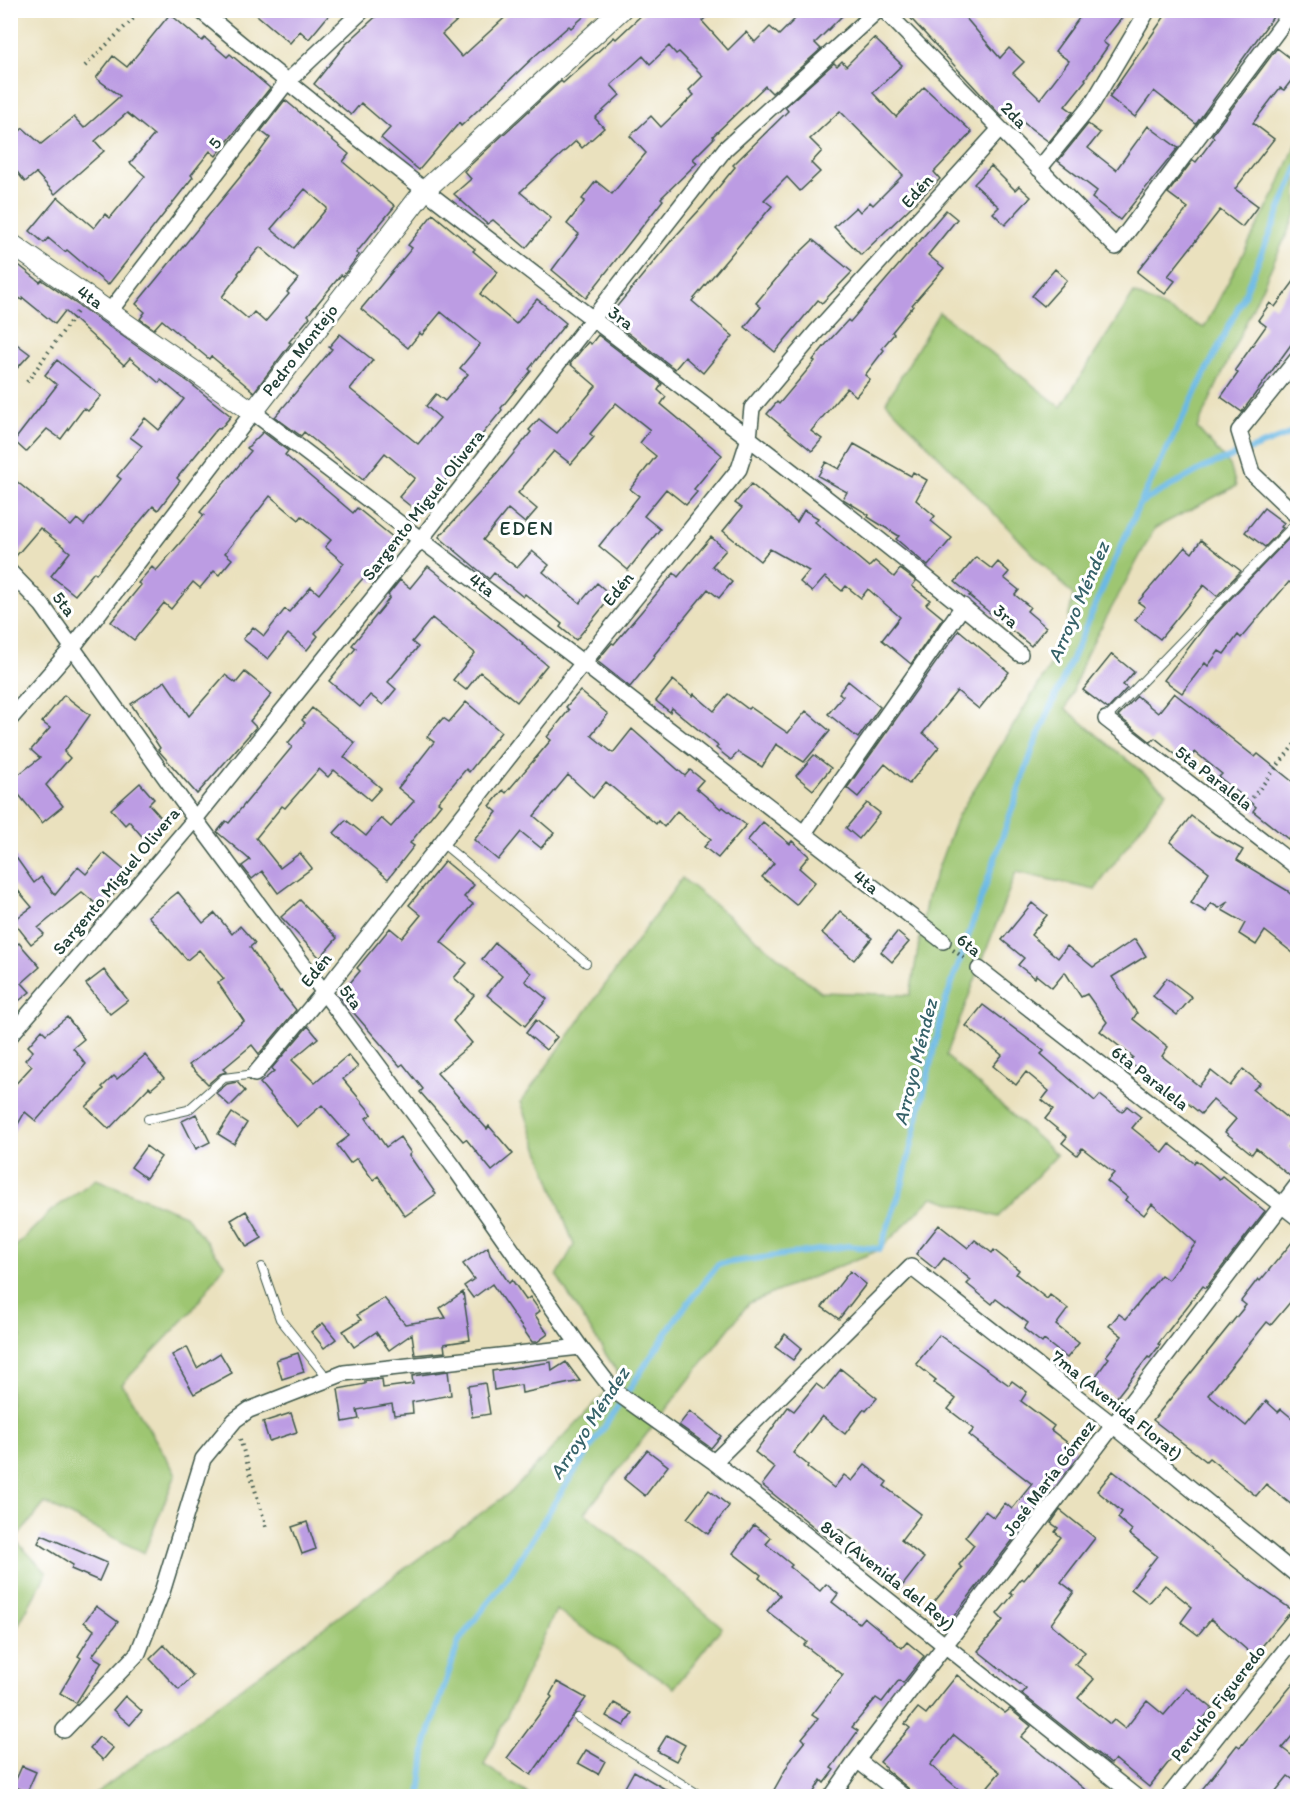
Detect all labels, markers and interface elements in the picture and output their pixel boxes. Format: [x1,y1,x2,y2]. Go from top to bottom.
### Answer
street label: 2da [996,97,1032,133]
street label: 5 [203,133,227,153]
street label: Edén [896,169,938,213]
street label: 4ta [73,280,108,314]
street label: Pedro Montejo [257,299,343,401]
street label: 3ra [604,301,639,335]
street label: Sargento Miguel Olivera [357,424,489,585]
district label: EDEN [500,516,554,540]
water label: Arroyo Méndez [1042,536,1115,666]
street label: Edén [597,567,639,611]
street label: 4ta [465,568,500,602]
street label: 5ta [47,587,81,621]
street label: 3ra [989,599,1024,633]
street label: 5ta Paralela [1171,741,1257,815]
street label: Sargento Miguel Olivera [48,802,185,959]
street label: 4ta [849,865,884,899]
street label: 6ta [952,928,986,962]
street label: Edén [295,948,337,992]
street label: 5ta [335,980,368,1014]
water label: Arroyo Méndez [888,995,943,1127]
street label: 6ta Paralela [1107,1041,1193,1115]
street label: 7ma (Avenida Florat) [1047,1345,1187,1465]
water label: Arroyo Méndez [544,1361,635,1484]
street label: José María Gómez [998,1415,1100,1541]
street label: 8va (Avenida del Rey) [816,1515,960,1635]
street label: Perucho Figueredo [1166,1640,1270,1766]

